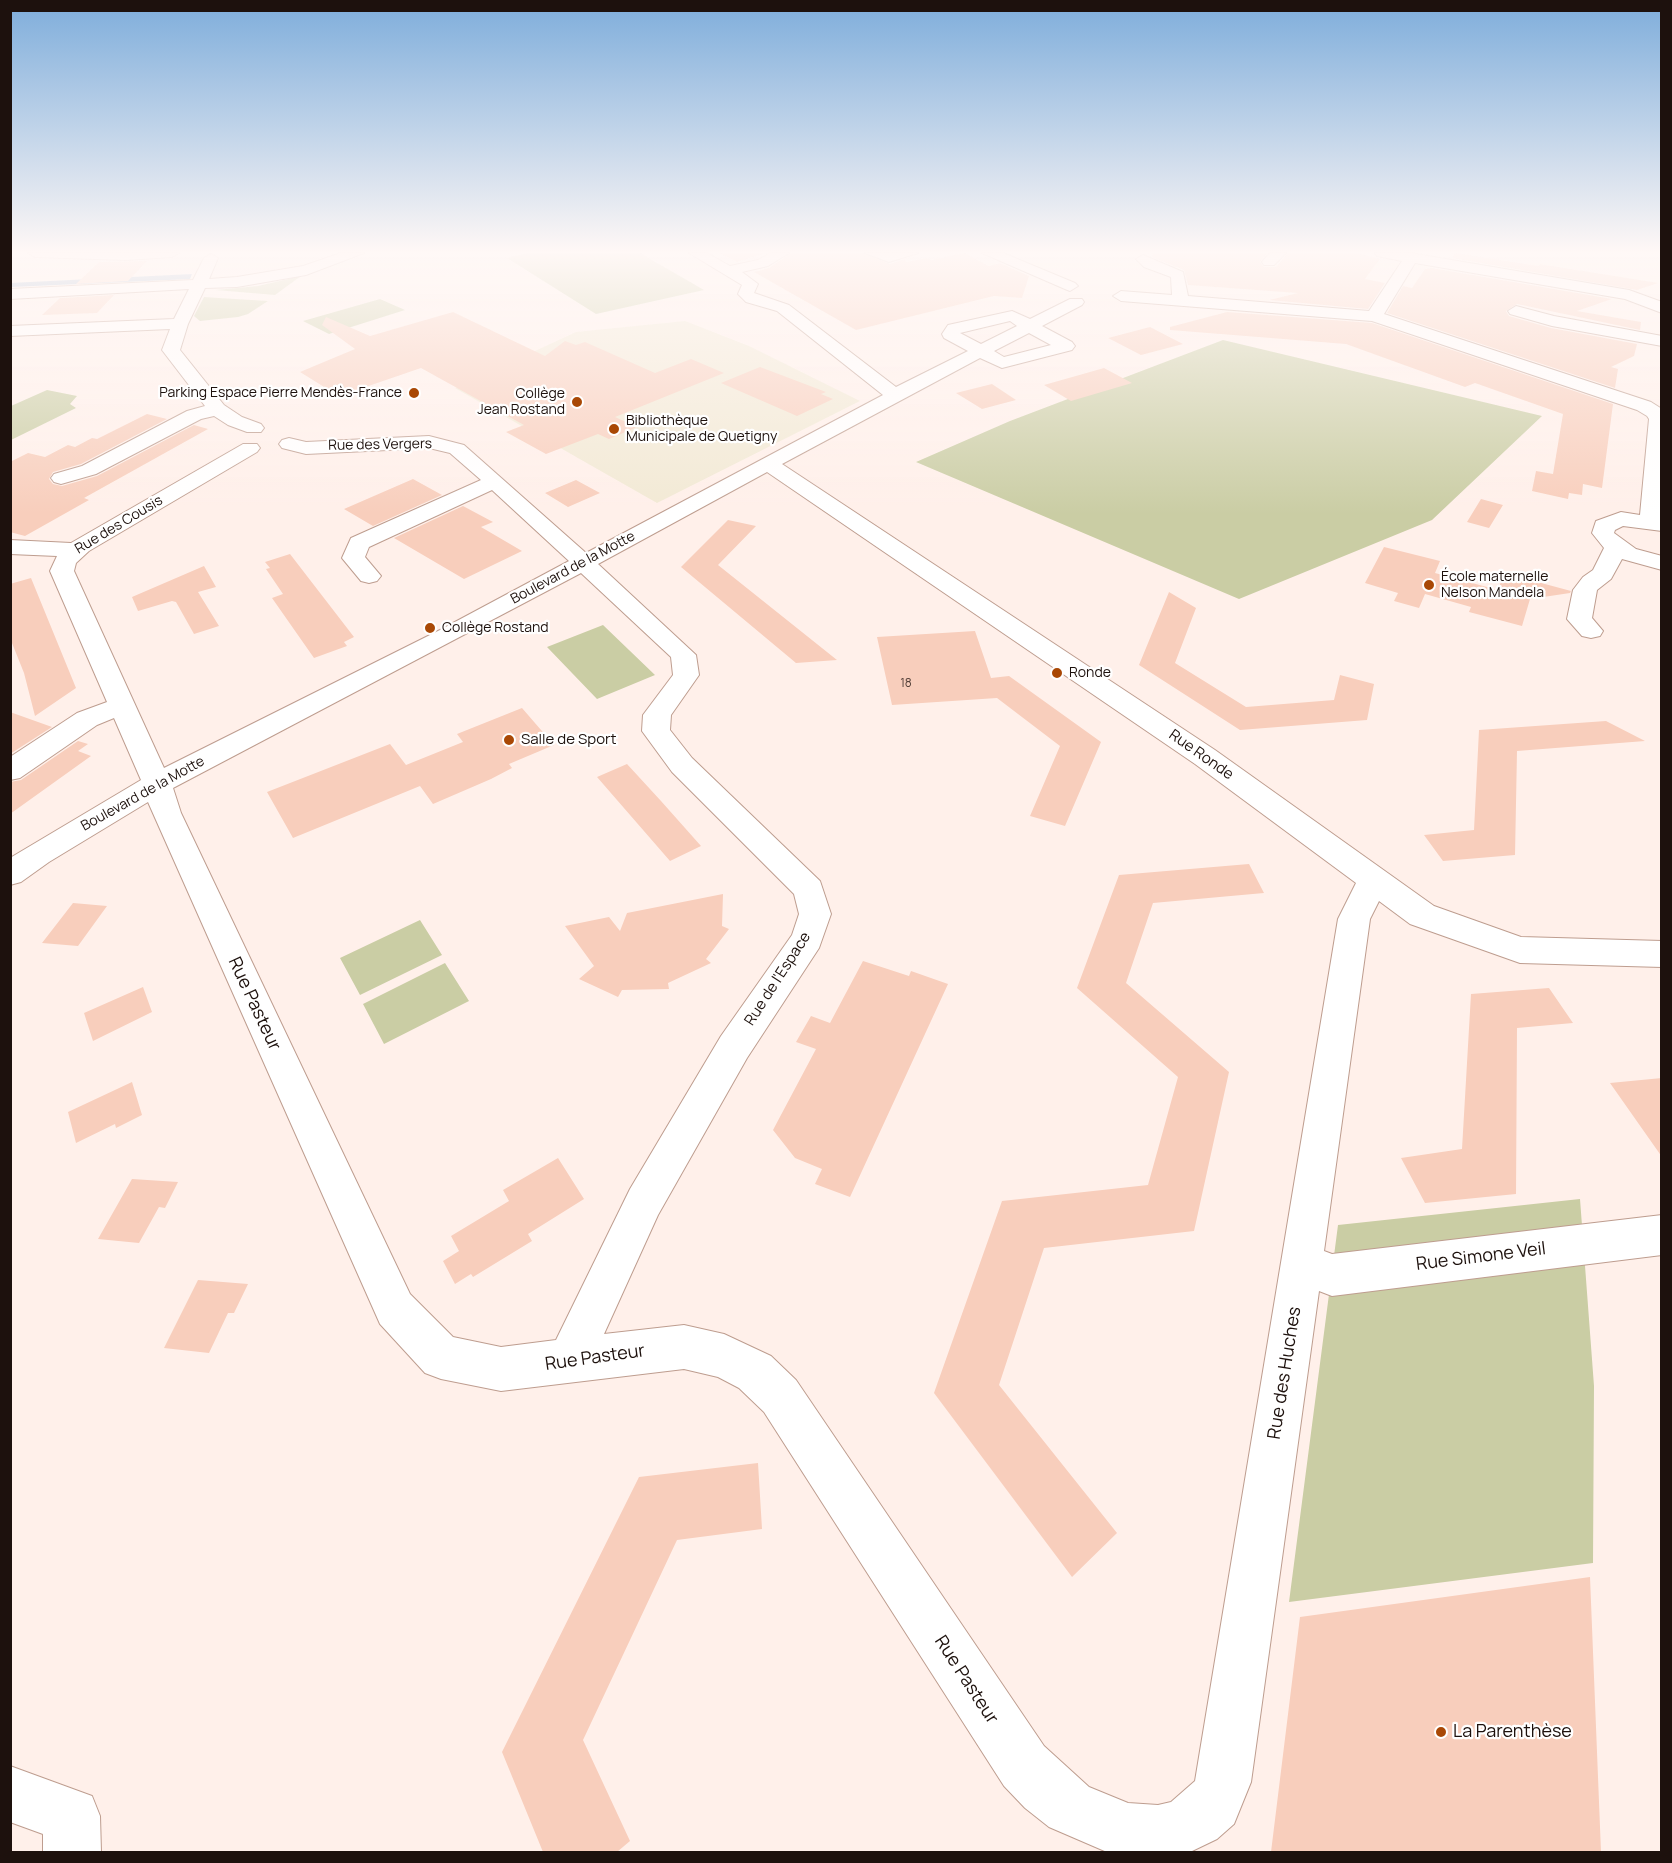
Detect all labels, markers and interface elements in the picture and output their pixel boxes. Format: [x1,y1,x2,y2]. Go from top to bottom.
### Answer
place label: Parking Espace Pierre Mendès-France [159,385,402,401]
marker: Parking Espace Pierre Mendès-France [407,386,421,400]
place label: Collège Jean Rostand [477,386,565,418]
marker: Collège Jean Rostand [570,395,584,409]
place label: Bibliothèque Municipale de Quetigny [626,413,777,446]
marker: Bibliothèque Municipale de Quetigny [607,422,621,436]
street label: Rue des Vergers [328,436,432,454]
street label: Rue des Cousis [72,492,166,558]
street label: Boulevard de la Motte [508,528,638,608]
place label: École maternelle Nelson Mandela [1441,569,1548,602]
marker: École maternelle Nelson Mandela [1422,578,1436,592]
place label: Collège Rostand [442,620,549,636]
marker: Collège Rostand [423,621,437,635]
place label: Ronde [1069,665,1111,681]
marker: Ronde [1050,666,1064,680]
house number: 18 [900,677,912,691]
street label: Rue Ronde [1165,726,1237,784]
place label: Salle de Sport [521,731,616,749]
marker: Salle de Sport [502,733,516,747]
street label: Boulevard de la Motte [78,753,208,835]
street label: Rue de l'Espace [741,929,815,1029]
street label: Rue Pasteur [223,954,285,1054]
street label: Rue Simone Veil [1415,1238,1547,1276]
street label: Rue des Huches [1264,1305,1306,1441]
street label: Rue Pasteur [544,1340,646,1376]
street label: Rue Pasteur [930,1632,1002,1728]
place label: La Parenthèse [1453,1721,1572,1743]
marker: La Parenthèse [1434,1725,1448,1739]

